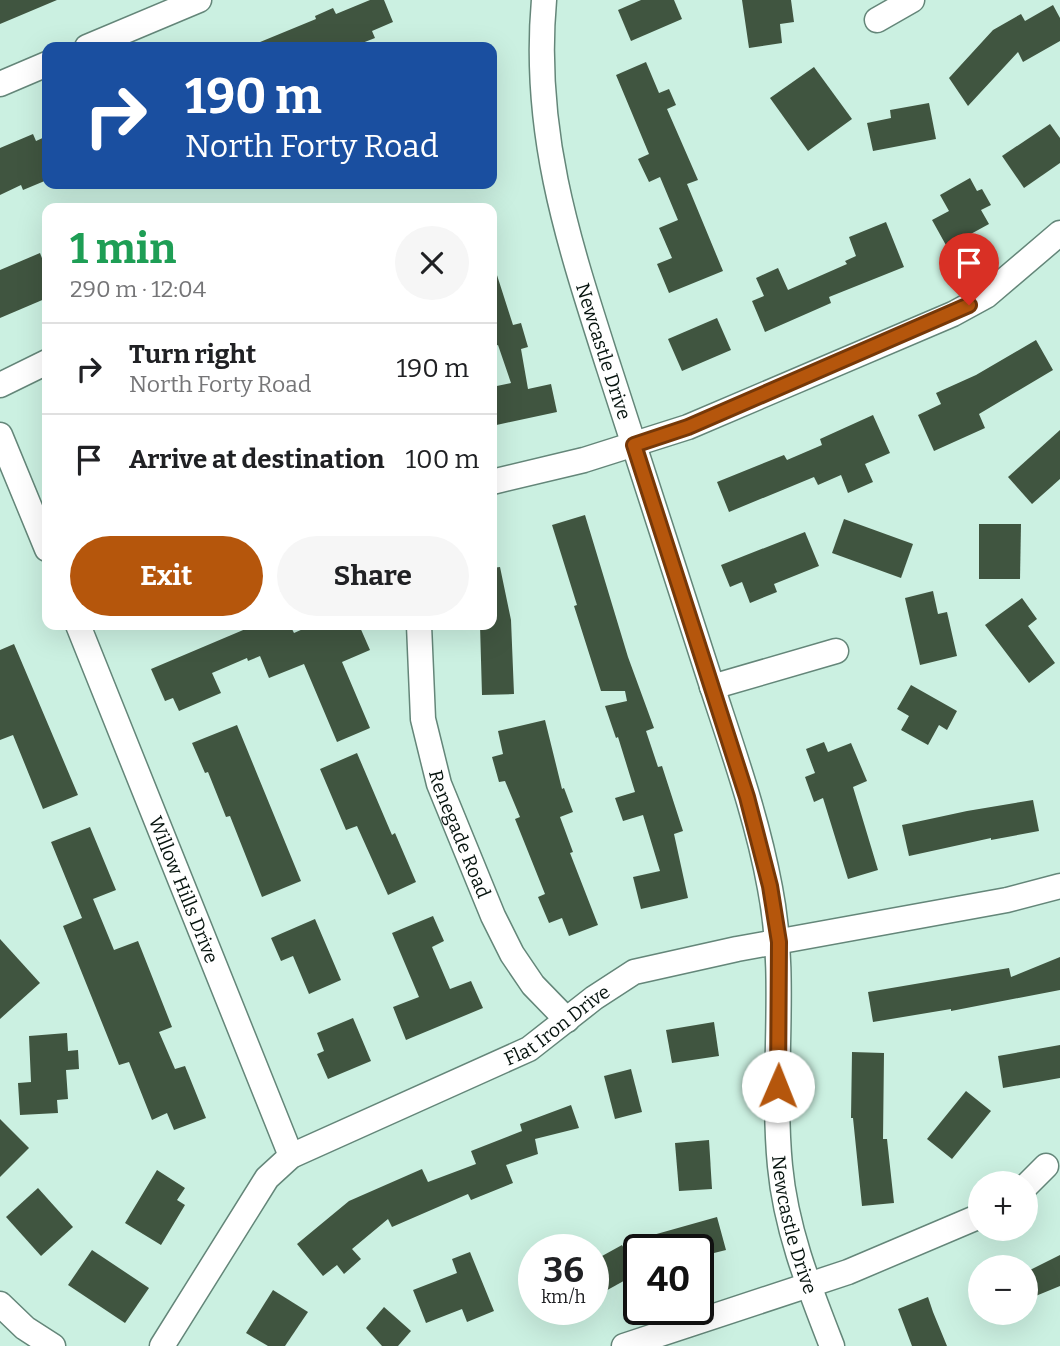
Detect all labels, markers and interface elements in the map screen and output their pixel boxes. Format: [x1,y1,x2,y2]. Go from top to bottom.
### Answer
text: 190 m [185,67,322,126]
icon: right [70,70,161,161]
text: North Forty Road [185,127,439,165]
text: 1 min [70,224,176,274]
button: close [395,226,469,300]
pin [939,233,999,305]
icon: arrive [950,244,988,282]
text: 290 m · 12:04 [70,275,206,303]
street label: Newcastle Drive [571,280,636,422]
text: Turn right [129,339,256,370]
icon: right [70,350,108,388]
text: 190 m [397,353,469,384]
text: North Forty Road [129,370,311,398]
icon: arrive [70,441,108,479]
text: Arrive at destination [129,444,384,475]
text: 100 m [405,444,479,475]
button: Exit [70,536,263,616]
button: Share [277,536,469,616]
street label: Renegade Road [424,768,496,901]
street label: Willow Hills Drive [144,813,224,966]
street label: Flat Iron Drive [500,979,614,1070]
position arrow [741,1049,815,1123]
street label: Newcastle Drive [768,1154,822,1297]
map controls [968,1171,1038,1325]
button: + [968,1171,1038,1241]
speed limit sign: 40 [623,1234,714,1325]
text: 36 [543,1249,584,1291]
button: − [968,1255,1038,1325]
text: km/h [541,1286,586,1308]

